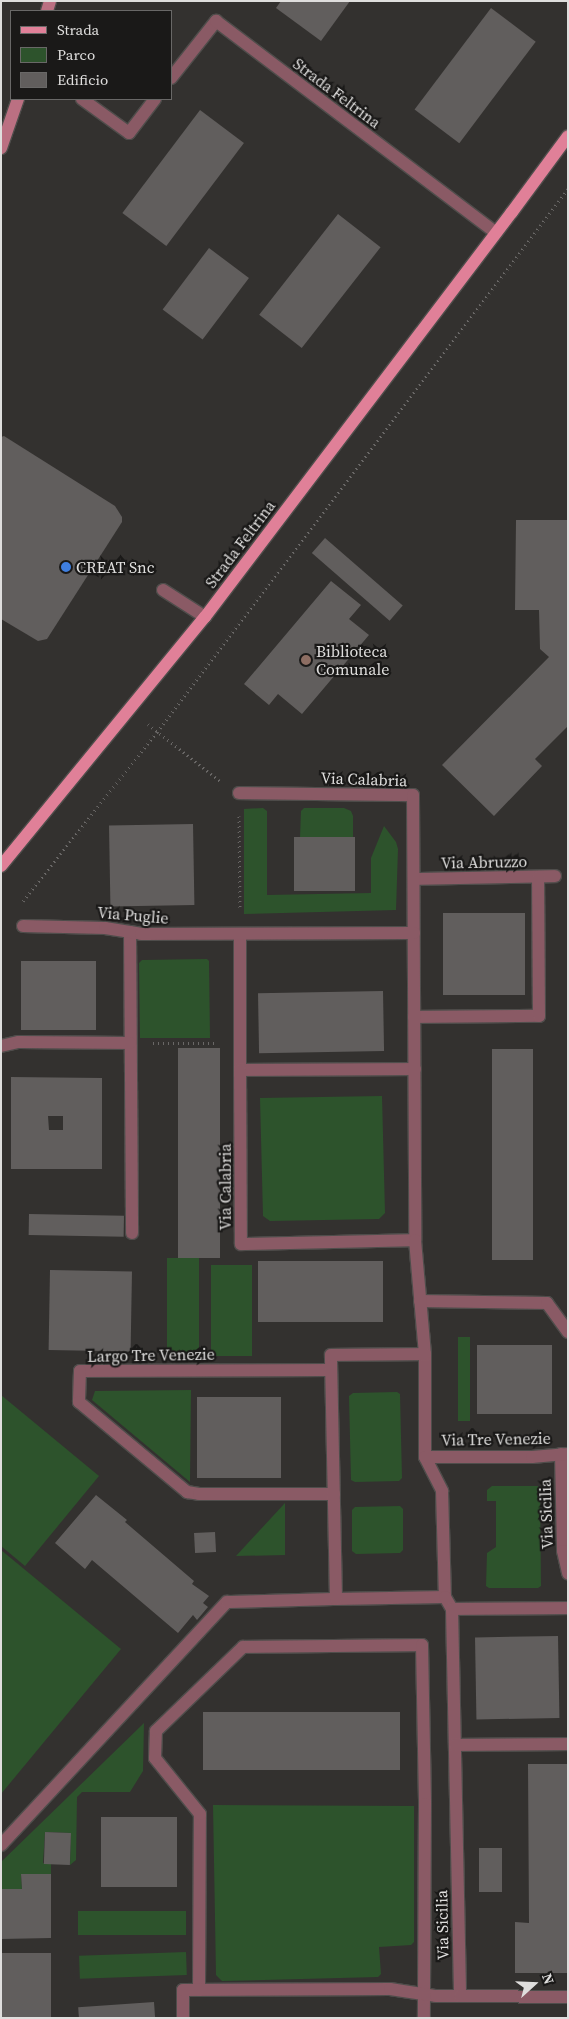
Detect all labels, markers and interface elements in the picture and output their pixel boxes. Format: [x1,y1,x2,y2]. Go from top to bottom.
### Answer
legend [10,10,172,100]
text: Strada [57,19,99,40]
text: Parco [57,44,95,65]
street label: Strada Feltrina [289,54,385,132]
text: Edificio [57,69,108,90]
street label: Strada Feltrina [201,496,279,592]
place label: CREAT Snc [76,557,155,577]
marker: CREAT Snc [60,561,72,573]
place label: Biblioteca Comunale [316,641,389,679]
marker: Biblioteca Comunale [300,654,312,666]
street label: Via Calabria [320,768,408,790]
street label: Via Abruzzo [441,852,527,872]
street label: Via Puglie [97,902,169,928]
street label: Via Calabria [215,1144,235,1230]
street label: Largo Tre Venezie [87,1344,215,1366]
street label: Via Tre Venezie [441,1428,551,1450]
street label: Via Sicilia [535,1479,557,1549]
street label: Via Sicilia [432,1890,452,1960]
north arrow [509,1959,559,2009]
text: N [537,1971,559,1987]

